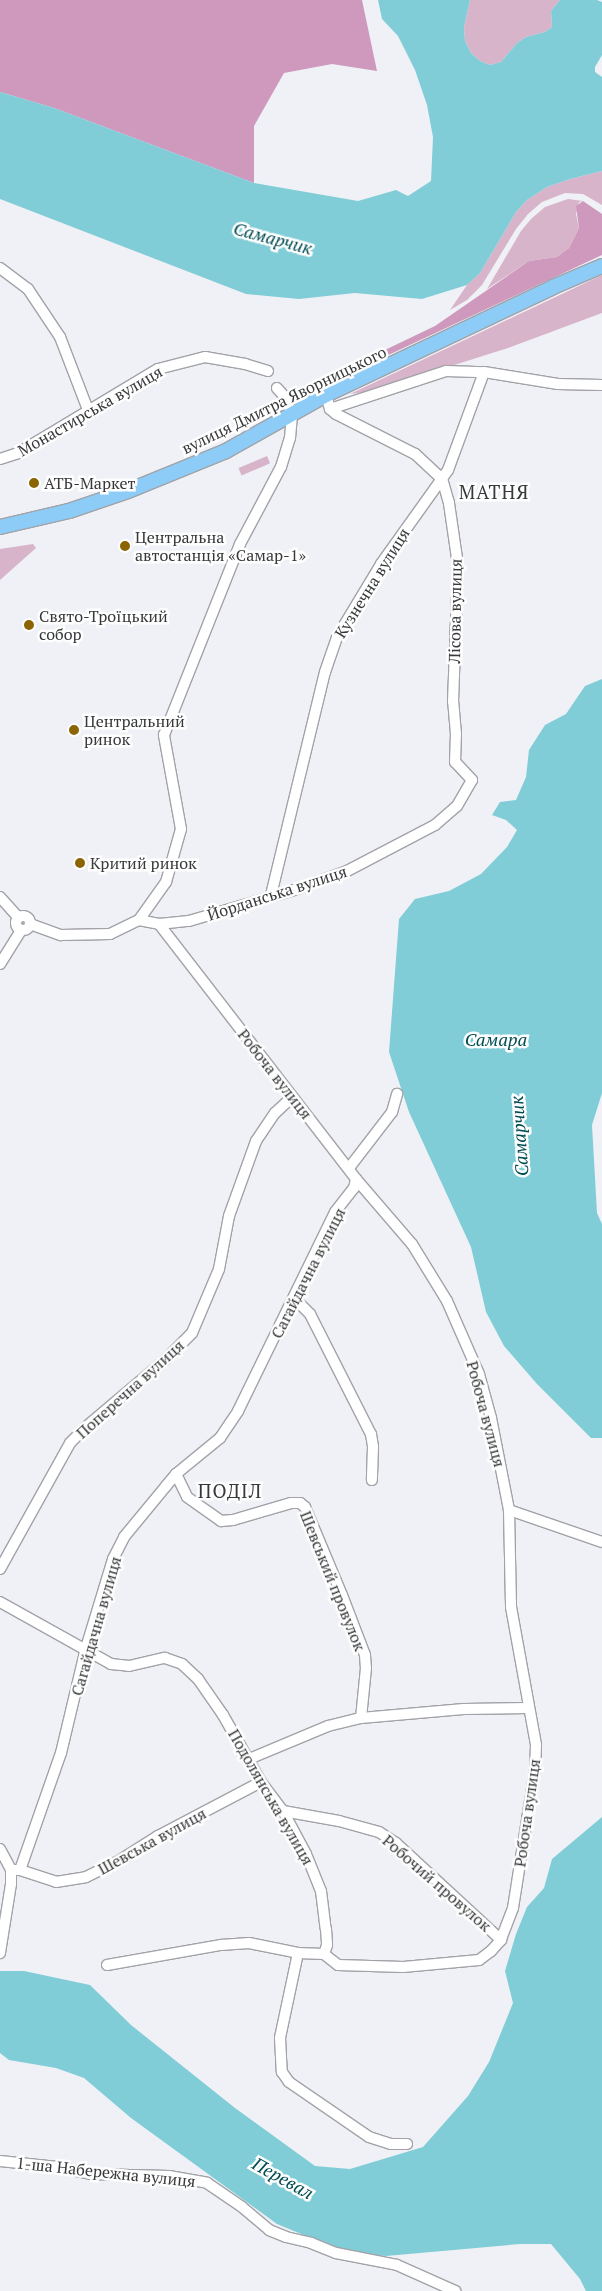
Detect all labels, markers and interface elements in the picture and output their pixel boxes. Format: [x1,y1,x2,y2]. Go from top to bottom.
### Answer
water label: Самарчик [231,217,315,259]
street label: вулиця Дмитра Яворницького [179,342,389,458]
street label: Монастирська вулиця [14,362,166,460]
place label: АТБ-Маркет [44,473,135,493]
marker: АТБ-Маркет [28,477,40,489]
district label: МАТНЯ [458,481,530,503]
street label: Кузнечна вулиця [330,524,414,642]
place label: Центральна автостанція «Самар-1» [135,527,306,565]
marker: Центральна автостанція «Самар-1» [119,540,131,552]
street label: Лісова вулиця [444,559,466,663]
place label: Свято-Троїцький собор [39,606,168,644]
marker: Свято-Троїцький собор [23,619,35,631]
place label: Центральний ринок [84,711,185,749]
marker: Центральний ринок [68,724,80,736]
place label: Критий ринок [90,853,197,873]
marker: Критий ринок [74,857,86,869]
street label: Йорданська вулиця [205,861,349,925]
street label: Робоча вулиця [234,1025,316,1123]
water label: Самара [465,1028,527,1050]
water label: Самарчик [505,1095,533,1177]
street label: Сагайдачна вулиця [267,1204,349,1342]
street label: Поперечна вулиця [72,1335,188,1443]
street label: Робоча вулиця [463,1359,509,1469]
district label: ПОДІЛ [197,1480,263,1502]
street label: Шевський провулок [296,1508,370,1654]
street label: Сагайдачна вулиця [67,1554,125,1698]
street label: Подолянська вулиця [224,1726,318,1868]
street label: Робоча вулиця [510,1758,544,1868]
street label: Шевська вулиця [95,1803,209,1879]
street label: Робочий провулок [379,1831,495,1935]
water label: Перевал [249,2152,317,2204]
street label: 1-ша Набережна вулиця [15,2153,197,2191]

